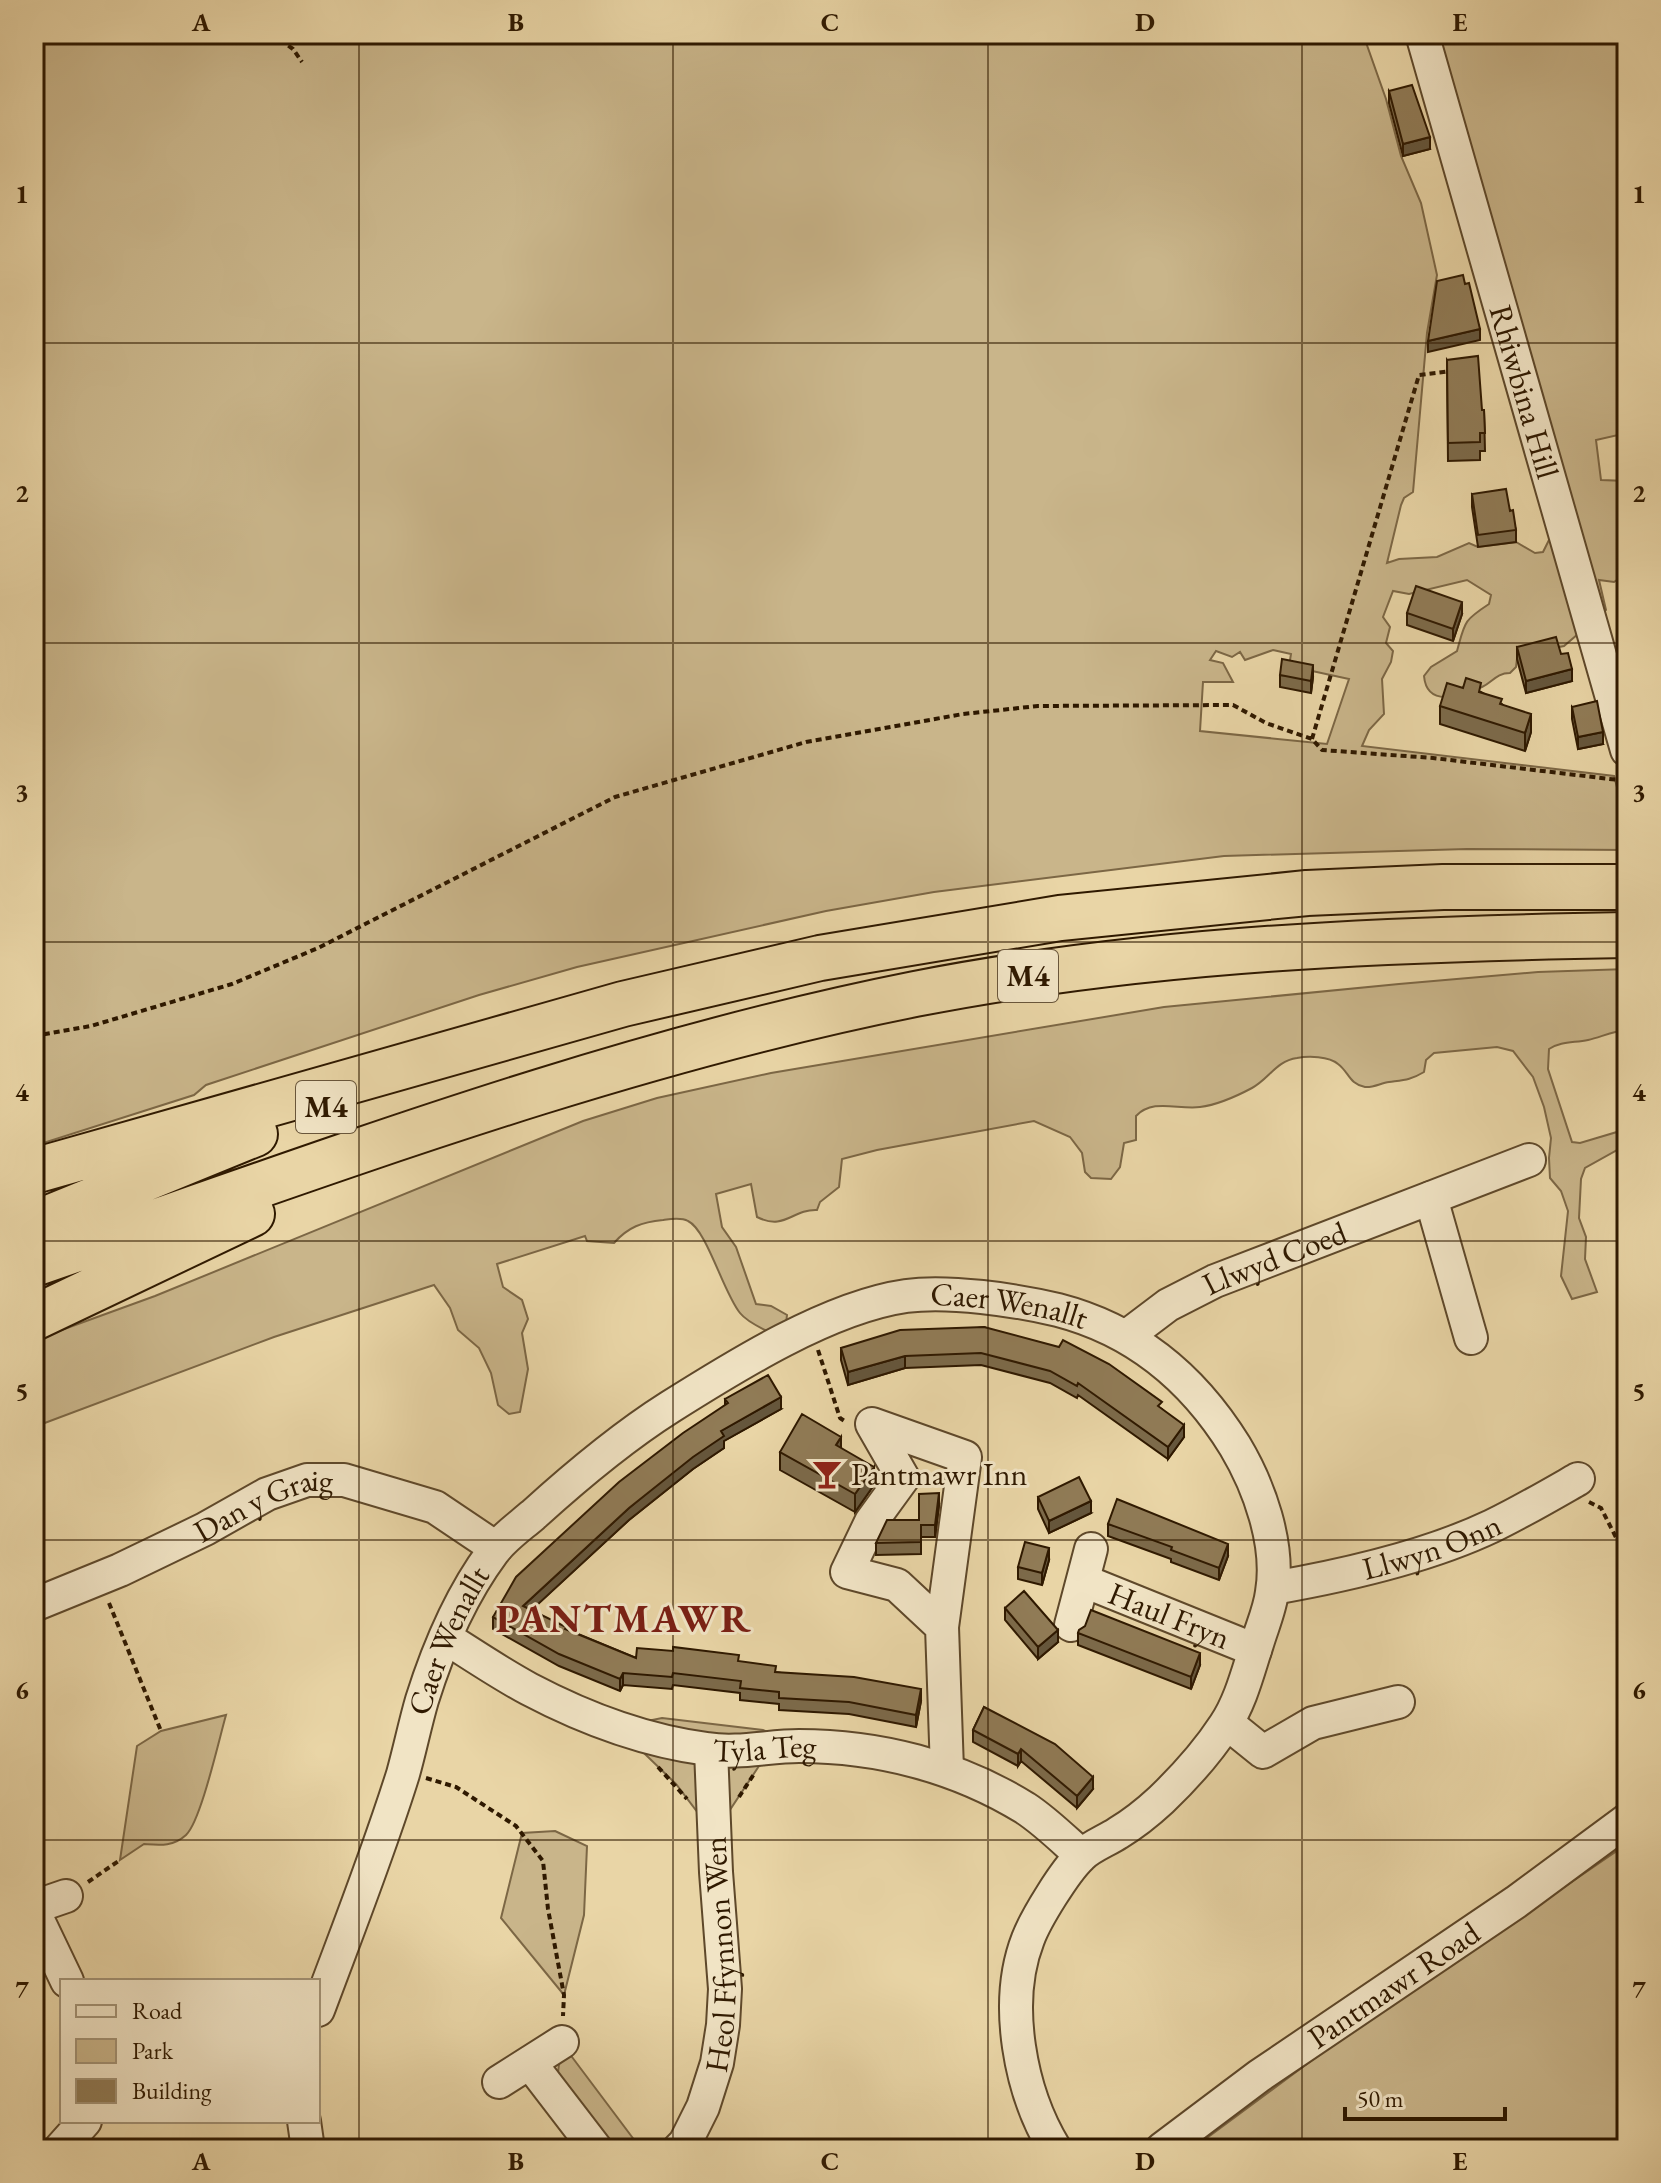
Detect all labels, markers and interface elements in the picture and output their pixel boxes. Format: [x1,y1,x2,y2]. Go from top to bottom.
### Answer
text: A [191,5,211,39]
text: B [508,5,524,39]
text: C [821,5,839,39]
text: D [1135,5,1155,39]
text: E [1453,5,1468,39]
text: 1 [15,177,29,211]
text: 1 [1632,177,1646,211]
street label: Rhiwbina Hill [1480,300,1569,484]
text: 2 [15,476,29,510]
text: 2 [1632,476,1646,510]
text: 3 [15,775,29,809]
text: 3 [1632,775,1646,809]
road number: M4 [998,950,1058,1002]
text: 4 [15,1075,29,1109]
text: 4 [1632,1075,1646,1109]
road number: M4 [296,1081,356,1133]
street label: Llwyd Coed [1195,1211,1353,1305]
street label: Caer Wenallt [930,1273,1094,1339]
text: 5 [15,1374,29,1408]
text: 5 [1632,1374,1646,1408]
place label: Pantmawr Inn [851,1453,1028,1495]
bar icon: Pantmawr Inn [810,1457,844,1491]
street label: Dan y Graig [186,1459,334,1552]
street label: Llwyn Onn [1358,1504,1508,1590]
street label: Caer Wenallt [398,1558,499,1720]
street label: Haul Fryn [1102,1572,1236,1659]
district label: PANTMAWR [495,1592,753,1644]
text: 6 [15,1673,29,1707]
text: 6 [1632,1673,1646,1707]
street label: Tyla Teg [712,1725,818,1772]
street label: Heol Ffynnon Wen [694,1836,746,2075]
street label: Pantmawr Road [1300,1911,1488,2058]
text: 7 [15,1972,29,2006]
text: 7 [1632,1972,1646,2006]
legend [60,1979,320,2123]
text: Road [132,1995,183,2026]
text: Park [132,2035,174,2066]
scale bar [1345,2071,1505,2121]
text: Building [132,2075,212,2106]
text: 50 m [1357,2083,1404,2114]
text: A [191,2144,211,2178]
text: B [508,2144,524,2178]
text: C [821,2144,839,2178]
text: D [1135,2144,1155,2178]
text: E [1453,2144,1468,2178]

